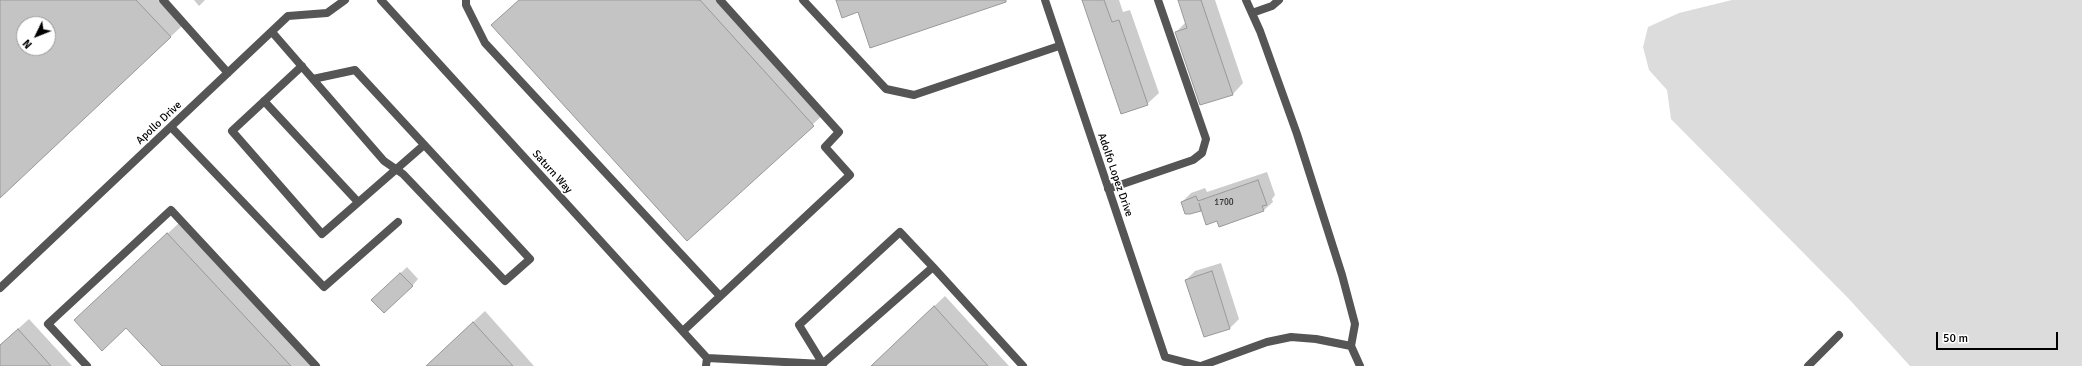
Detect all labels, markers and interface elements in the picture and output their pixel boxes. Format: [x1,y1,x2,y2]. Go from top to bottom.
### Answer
north arrow [16,16,56,56]
text: N [20,37,35,51]
street label: Apollo Drive [134,99,184,147]
street label: Adolfo Lopez Drive [1095,131,1135,219]
street label: Saturn Way [529,148,575,196]
house number: 1700 [1214,198,1234,208]
scale bar [1938,324,2060,350]
text: 50 m [1943,331,1968,346]

